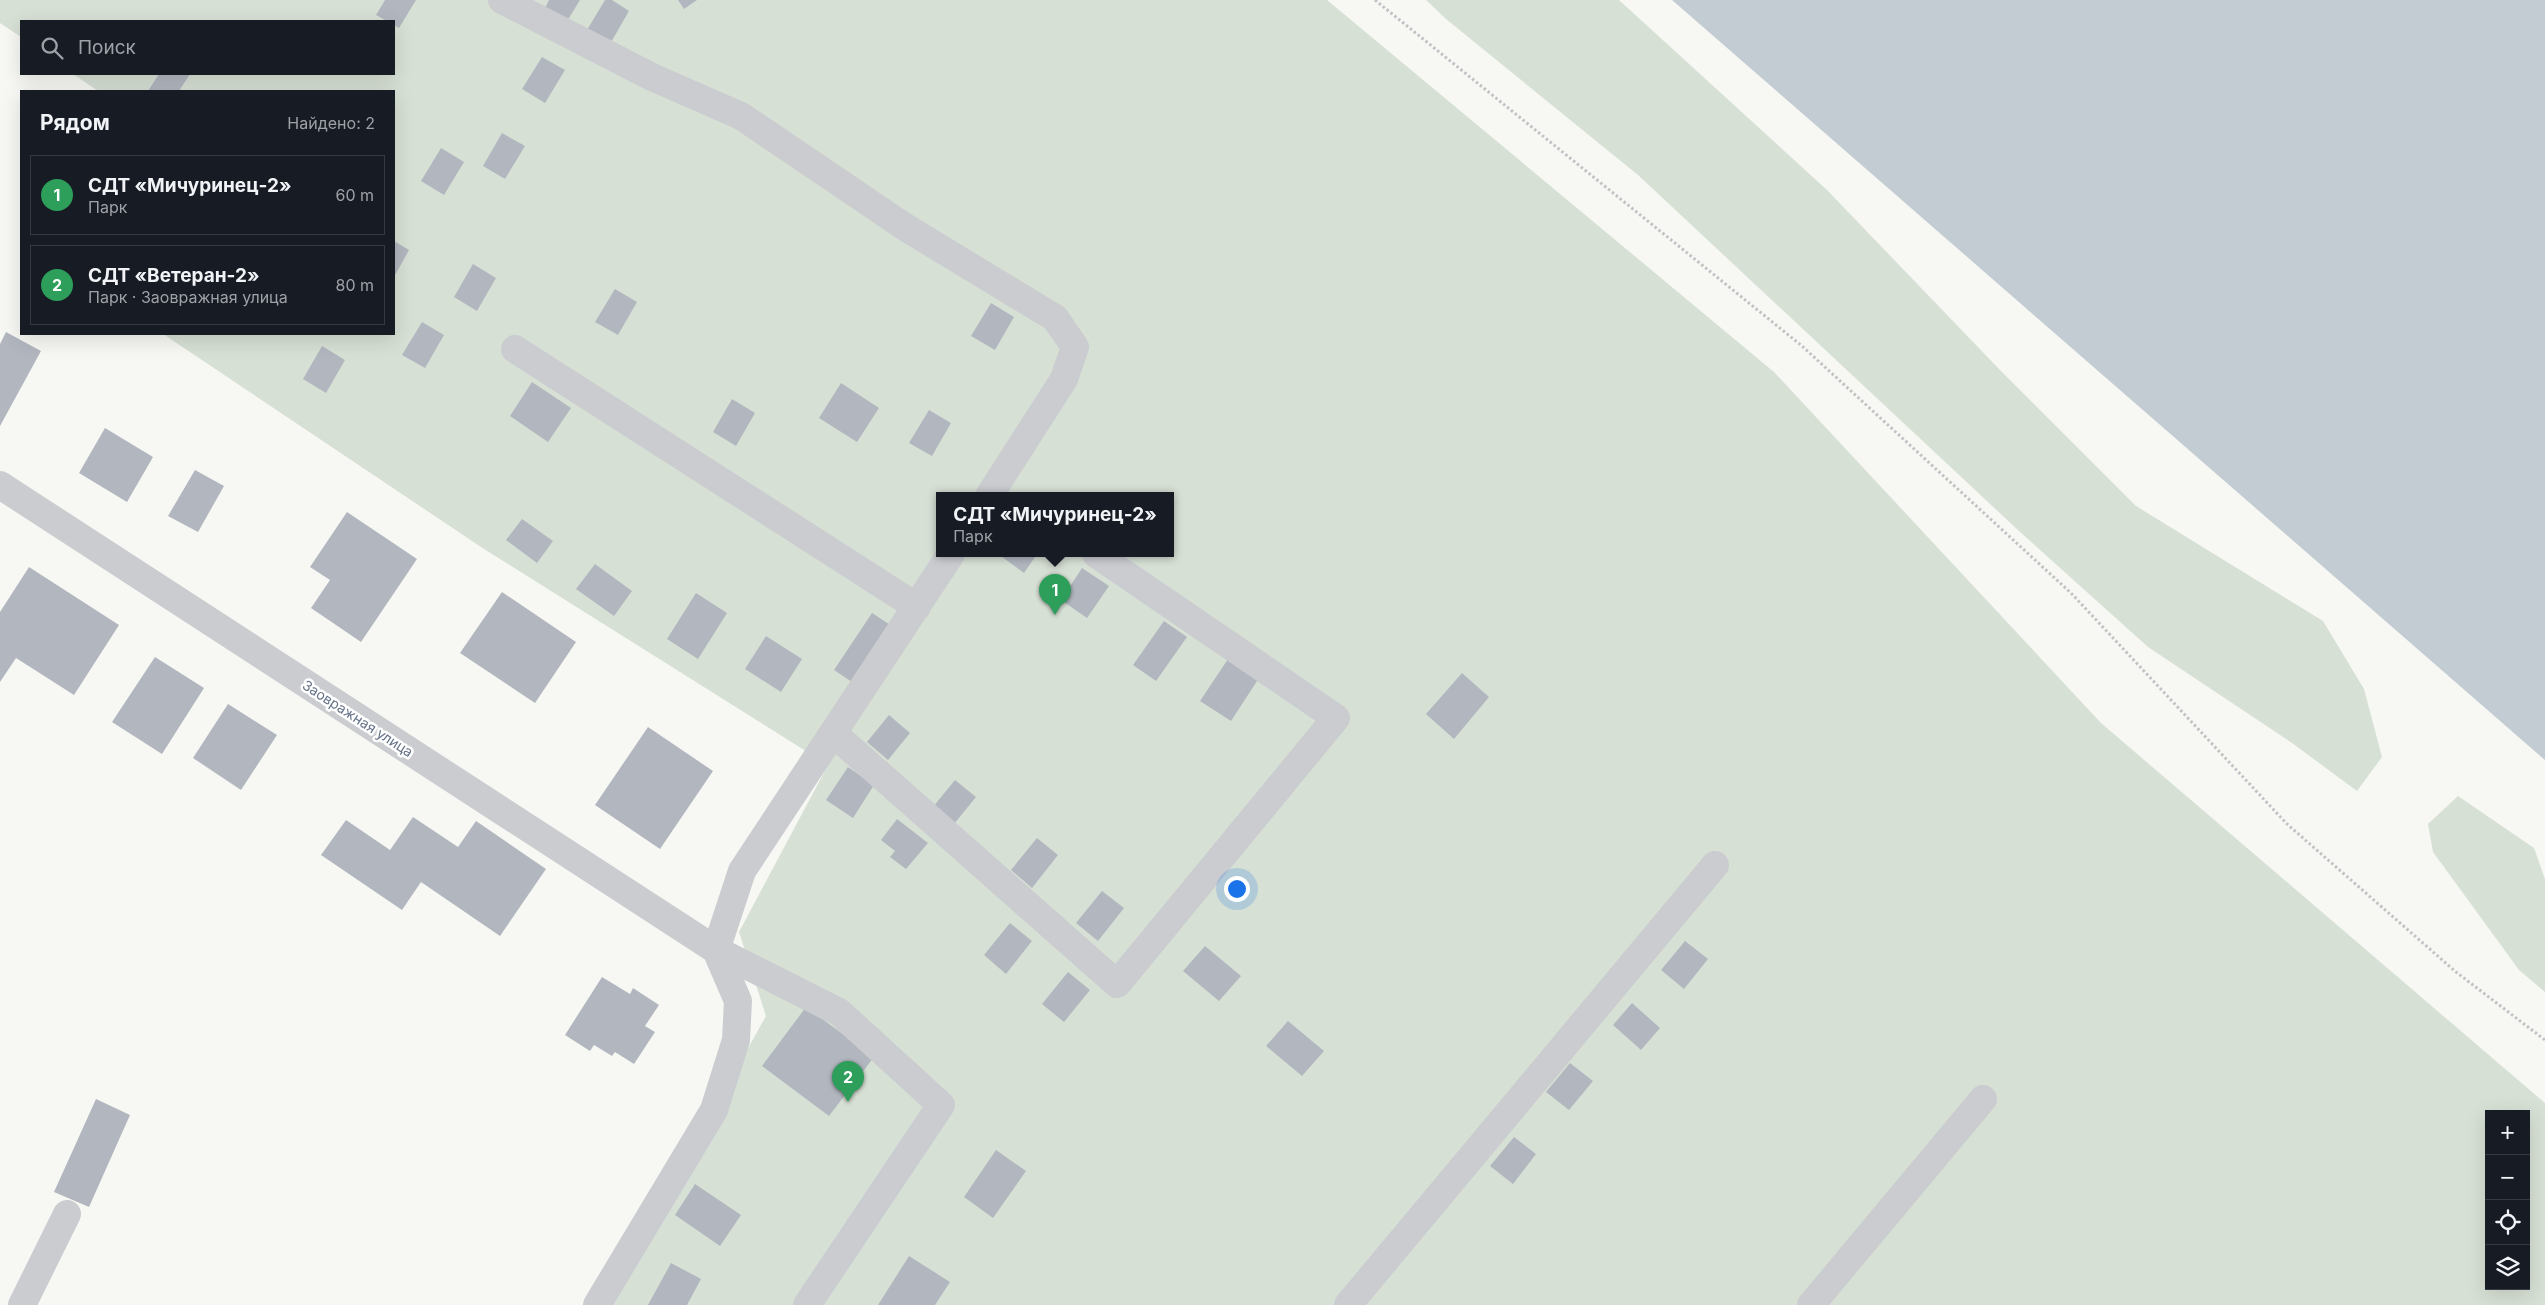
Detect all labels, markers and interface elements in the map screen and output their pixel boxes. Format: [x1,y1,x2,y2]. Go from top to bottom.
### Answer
search box [20,20,395,75]
icon: search [38,34,66,62]
text: Поиск [78,36,136,59]
text: Рядом [40,110,110,135]
text: Найдено: 2 [287,113,375,133]
text: СДТ «Мичуринец-2» [88,174,292,197]
text: 1 [54,185,60,205]
text: 60 m [335,185,374,205]
text: Парк [88,197,127,217]
text: СДТ «Ветеран-2» [88,264,260,287]
text: 2 [52,275,62,295]
text: 80 m [335,275,374,295]
text: Парк · Заовражная улица [88,287,288,307]
popup [936,492,1174,557]
text: СДТ «Мичуринец-2» [953,503,1157,526]
text: Парк [953,526,993,546]
pin: 1 [1039,574,1071,615]
street label: Заовражная улица [300,676,416,760]
your location [1224,876,1250,902]
pin: 2 [832,1061,864,1102]
map controls [2485,1110,2530,1290]
button: + [2485,1110,2530,1155]
button: − [2485,1155,2530,1200]
button: locate [2485,1200,2530,1245]
button: layers [2485,1245,2530,1290]

